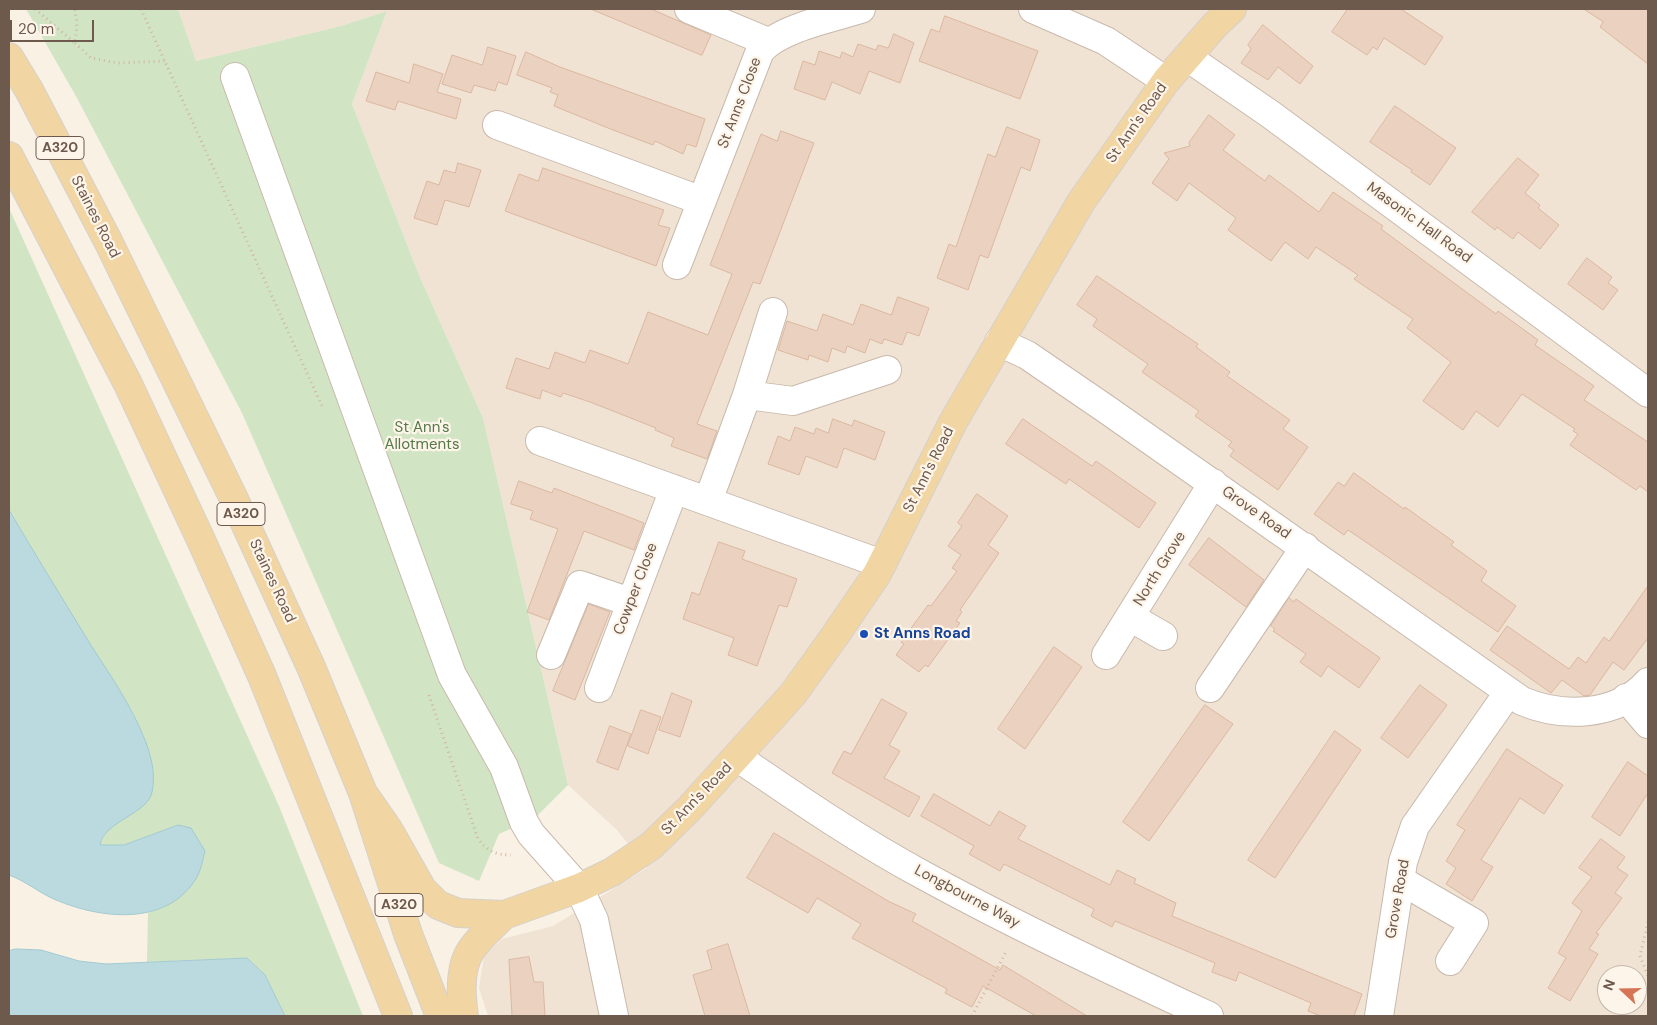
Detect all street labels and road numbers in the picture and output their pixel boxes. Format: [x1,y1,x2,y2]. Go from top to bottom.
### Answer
street label: St Anns Close [714,55,766,151]
street label: St Ann's Road [1103,79,1171,167]
road number: A320 [36,136,84,160]
street label: Staines Road [67,173,123,261]
street label: Masonic Hall Road [1363,179,1475,267]
street label: St Ann's Road [900,424,958,516]
street label: Grove Road [1218,483,1294,543]
road number: A320 [217,502,265,526]
street label: North Grove [1130,528,1190,610]
street label: Staines Road [245,536,299,626]
street label: Cowper Close [610,540,662,638]
street label: St Ann's Road [658,759,736,839]
street label: Grove Road [1382,858,1414,940]
street label: Longbourne Way [911,862,1023,932]
road number: A320 [375,894,423,916]

